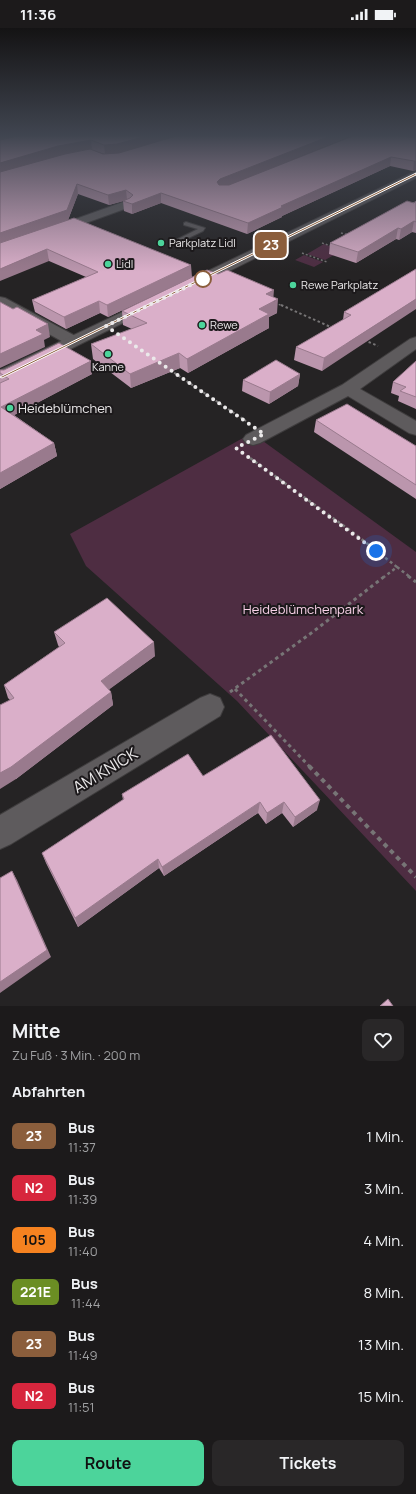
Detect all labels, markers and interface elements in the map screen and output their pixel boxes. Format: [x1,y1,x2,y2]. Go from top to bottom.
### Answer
text: 11:36 [20,4,56,25]
line badge: 23 [253,232,289,258]
place label: Parkplatz Lidl [169,235,236,250]
text: 23 [263,235,279,254]
marker: Parkplatz Lidl [156,238,166,248]
place label: Lidl [116,256,133,271]
marker: Lidl [103,259,113,269]
unlabelled marker [194,270,212,288]
place label: Rewe Parkplatz [301,277,379,292]
marker: Rewe Parkplatz [288,280,298,290]
place label: Rewe [210,317,238,332]
marker: Rewe [197,320,207,330]
marker: Kanne [103,349,113,359]
place label: Kanne [92,359,125,374]
place label: Heideblümchen [18,399,112,417]
marker: Heideblümchen [5,403,15,413]
your location [366,541,386,561]
park label: Heideblümchenpark [243,600,364,618]
street label: AM KNICK [69,742,142,798]
text: Mitte [12,1018,60,1044]
button: heart [362,1019,404,1061]
text: Zu Fuß · 3 Min. · 200 m [12,1046,140,1064]
text: Abfahrten [12,1081,85,1102]
text: Bus [68,1117,95,1138]
text: 23 [26,1126,42,1145]
text: 1 Min. [366,1126,404,1147]
text: 11:37 [68,1138,96,1156]
text: Bus [68,1169,95,1190]
text: N2 [25,1178,43,1197]
text: 3 Min. [364,1178,404,1199]
text: 11:39 [68,1190,97,1208]
text: Bus [68,1221,95,1242]
text: 105 [22,1230,46,1249]
text: 4 Min. [363,1230,404,1251]
text: 11:40 [68,1242,98,1260]
text: Bus [71,1273,98,1294]
text: 221E [20,1282,51,1301]
text: 8 Min. [363,1282,404,1303]
text: 11:44 [71,1294,100,1312]
text: Bus [68,1325,95,1346]
text: 23 [26,1334,42,1353]
text: 13 Min. [358,1334,404,1355]
text: 11:49 [68,1346,98,1364]
text: Bus [68,1377,95,1398]
text: N2 [25,1386,43,1405]
text: 15 Min. [358,1386,404,1407]
text: 11:51 [68,1398,95,1416]
button: Route [12,1440,204,1486]
button: Tickets [212,1440,404,1486]

